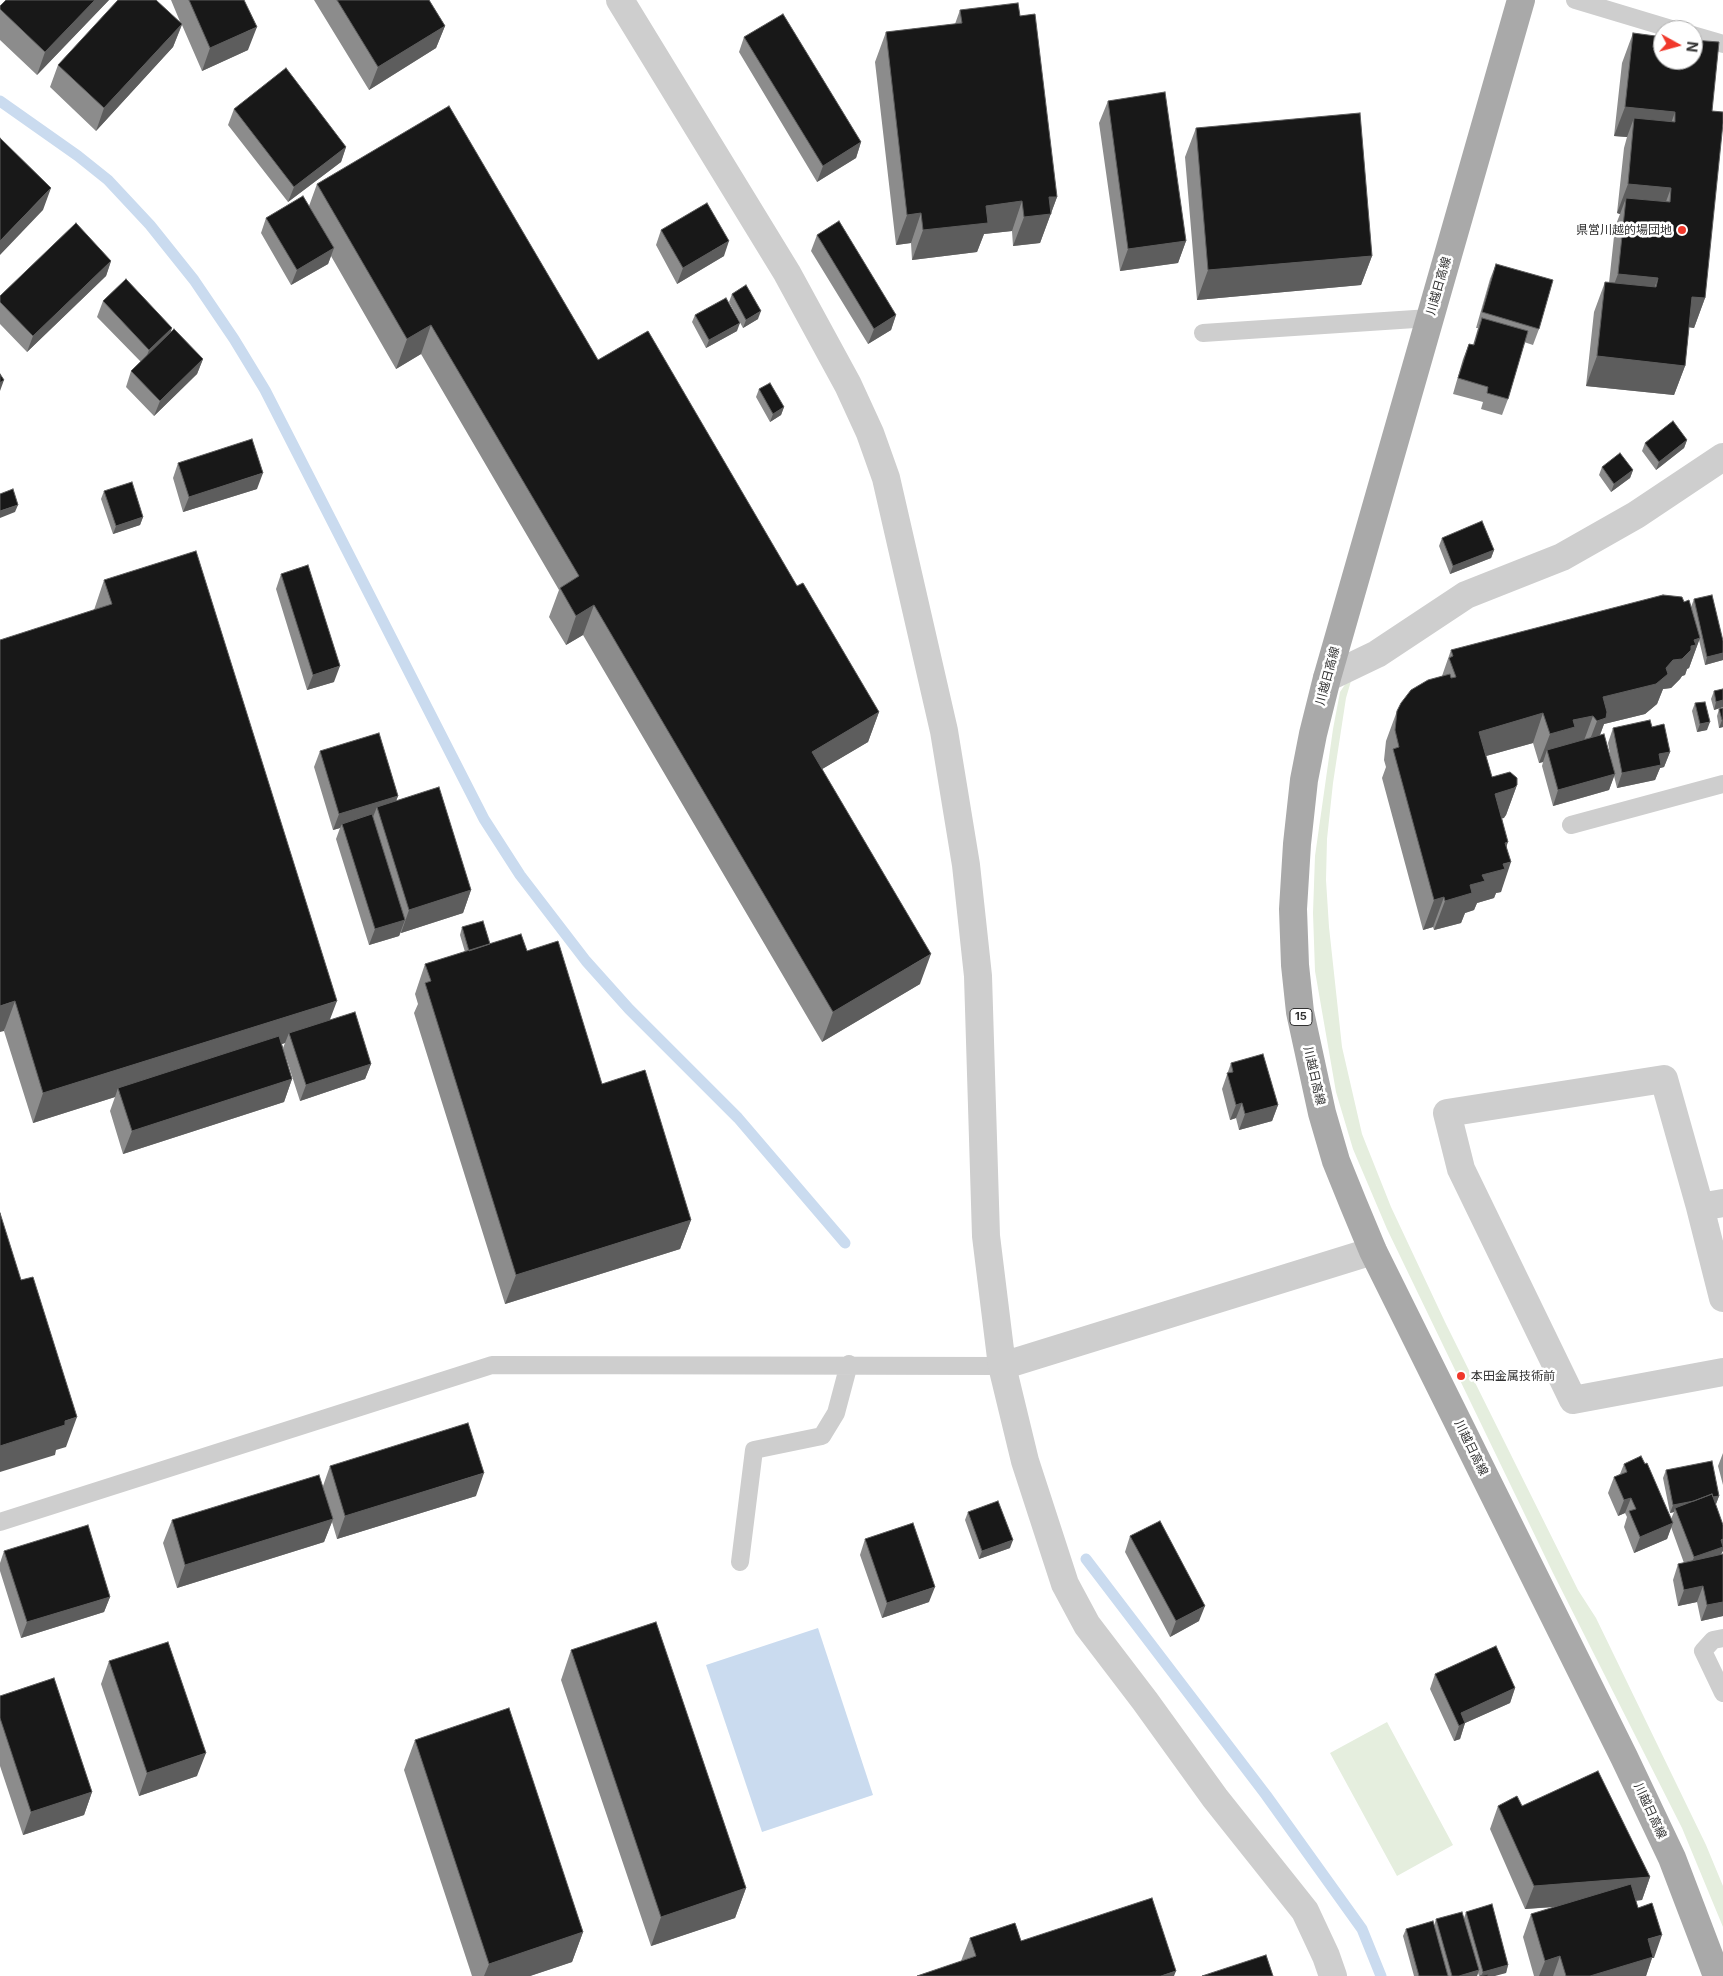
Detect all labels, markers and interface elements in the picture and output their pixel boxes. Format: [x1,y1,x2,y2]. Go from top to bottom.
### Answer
north arrow [1653,20,1703,70]
text: N [1683,40,1701,53]
place label: 県営川越的場団地 [1576,223,1672,237]
marker: 県営川越的場団地 [1676,224,1688,236]
street label: 川越日高線 [1424,255,1454,317]
street label: 川越日高線 [1313,645,1343,707]
road number: 15 [1290,1009,1312,1026]
street label: 川越日高線 [1300,1045,1328,1107]
place label: 本田金属技術前 [1471,1369,1555,1383]
marker: 本田金属技術前 [1455,1370,1467,1382]
street label: 川越日高線 [1451,1418,1491,1478]
street label: 川越日高線 [1631,1781,1669,1841]

